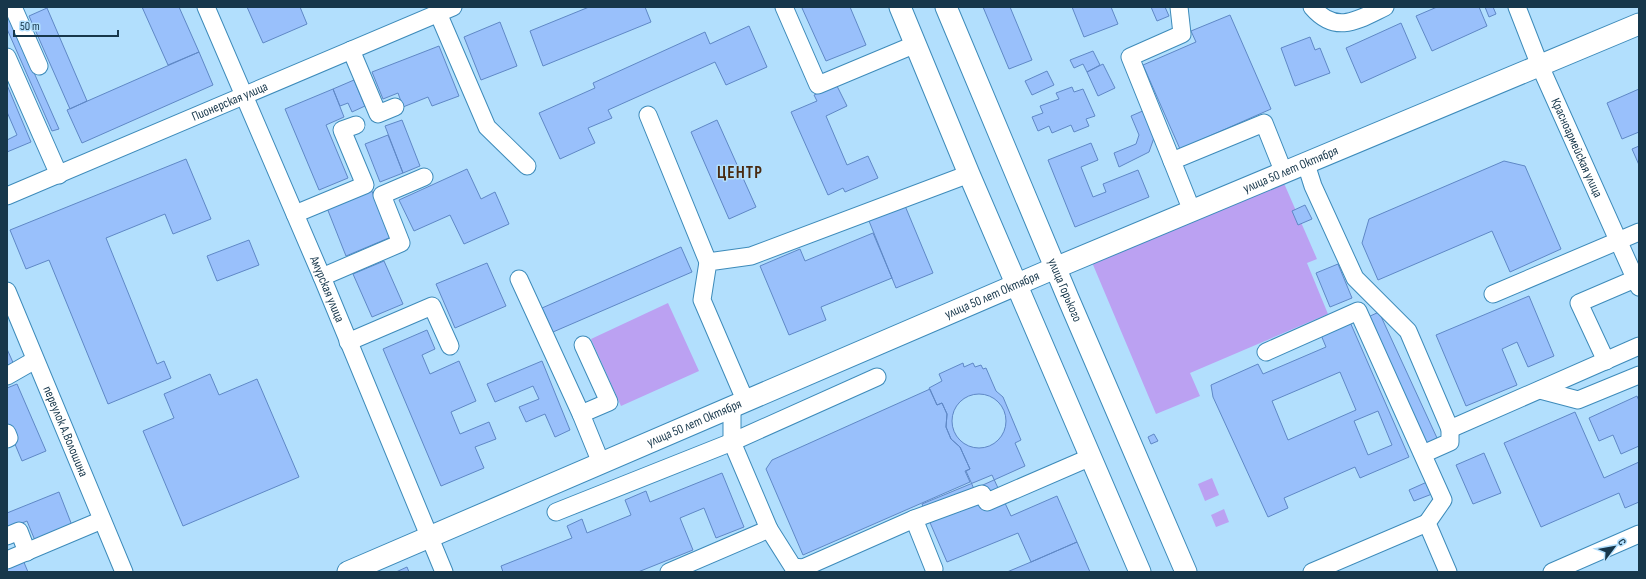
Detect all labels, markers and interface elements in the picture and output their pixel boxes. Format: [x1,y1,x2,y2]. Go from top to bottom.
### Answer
scale bar [14,12,118,38]
text: 50 m [20,19,40,34]
street label: Пионерская улица [189,78,270,125]
street label: Красноармейская улица [1547,96,1606,200]
street label: улица 50 лет Октября [1241,143,1341,196]
district label: ЦЕНТР [717,163,763,183]
street label: Амурская улица [306,253,348,325]
street label: улица Горького [1044,256,1085,324]
street label: улица 50 лет Октября [942,268,1042,323]
street label: переулок А.Волошина [39,384,91,479]
street label: улица 50 лет Октября [645,396,744,450]
north arrow [1594,527,1634,567]
text: С [1615,536,1629,548]

